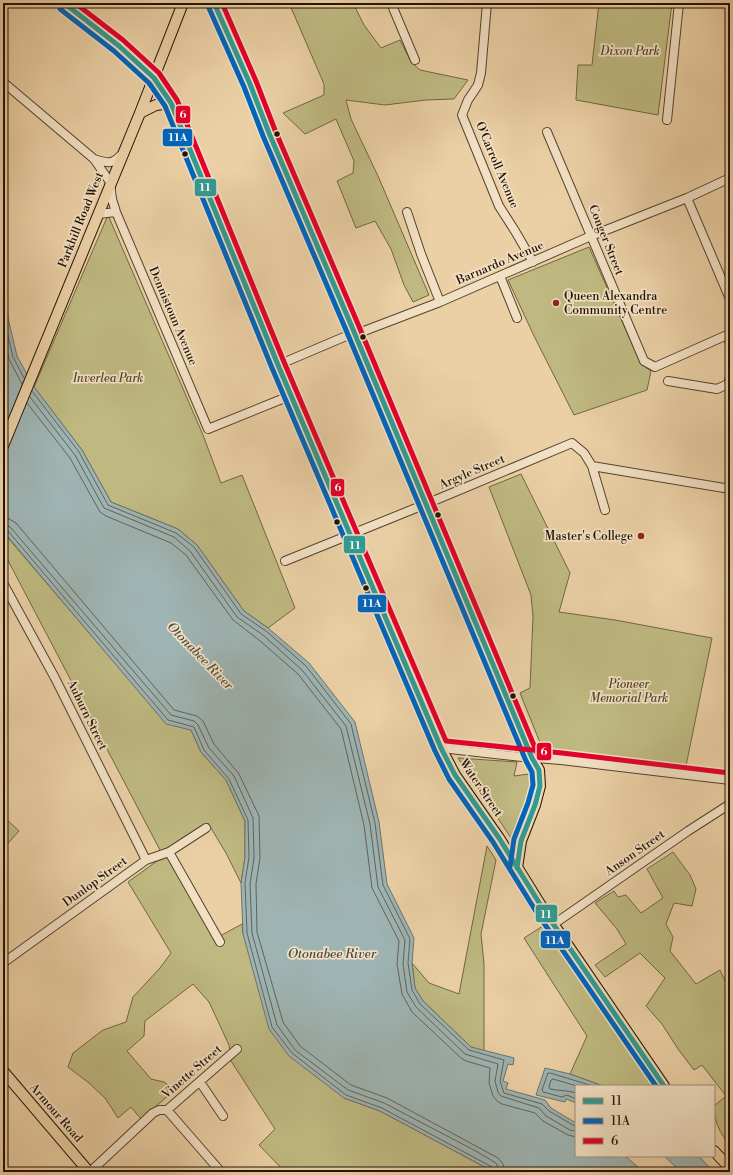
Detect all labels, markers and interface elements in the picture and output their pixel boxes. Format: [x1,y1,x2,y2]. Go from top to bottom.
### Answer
park label: Dixon Park [599,44,660,59]
line badge: 6 [175,105,191,124]
text: 6 [180,108,187,122]
street label: O'Carroll Avenue [472,119,522,211]
line badge: 11A [162,128,193,147]
unlabelled marker [272,129,282,139]
text: 11A [169,131,189,145]
unlabelled marker [180,149,190,159]
street label: Parkhill Road West [55,169,107,270]
line badge: 11 [194,178,217,197]
text: 11 [200,181,211,195]
street label: Conger Street [585,203,627,278]
street label: Barnardo Avenue [453,238,546,289]
street label: Dennistoun Avenue [145,264,201,368]
place label: Queen Alexandra Community Centre [564,289,667,318]
marker: Queen Alexandra Community Centre [551,298,561,308]
unlabelled marker [358,332,368,342]
park label: Inverlea Park [72,371,143,386]
street label: Argyle Street [436,451,508,493]
line badge: 6 [330,478,345,497]
text: 6 [335,481,342,495]
unlabelled marker [433,510,443,520]
unlabelled marker [332,517,342,527]
place label: Master's College [545,529,633,544]
marker: Master's College [636,531,646,541]
line badge: 11 [343,535,366,554]
text: 11 [350,539,361,553]
unlabelled marker [361,583,371,593]
line badge: 11A [357,594,387,613]
text: 11A [363,597,383,611]
water label: Otonabee River [164,619,237,694]
street label: Auburn Street [63,677,111,753]
park label: Pioneer Memorial Park [590,677,668,706]
unlabelled marker [508,691,518,701]
line badge: 6 [536,742,552,761]
text: 6 [541,745,548,759]
street label: Water Street [456,755,506,820]
street label: Anson Street [601,826,668,880]
street label: Dunlop Street [60,853,131,910]
line badge: 11 [535,904,558,923]
text: 11 [541,908,552,922]
line badge: 11A [540,930,571,949]
text: 11A [546,934,566,948]
water label: Otonabee River [288,946,377,962]
street label: Vinette Street [158,1041,226,1103]
street label: Armour Road [26,1080,86,1146]
legend [575,1085,715,1157]
text: 11 [611,1094,623,1109]
text: 11A [611,1114,631,1129]
text: 6 [611,1134,618,1149]

